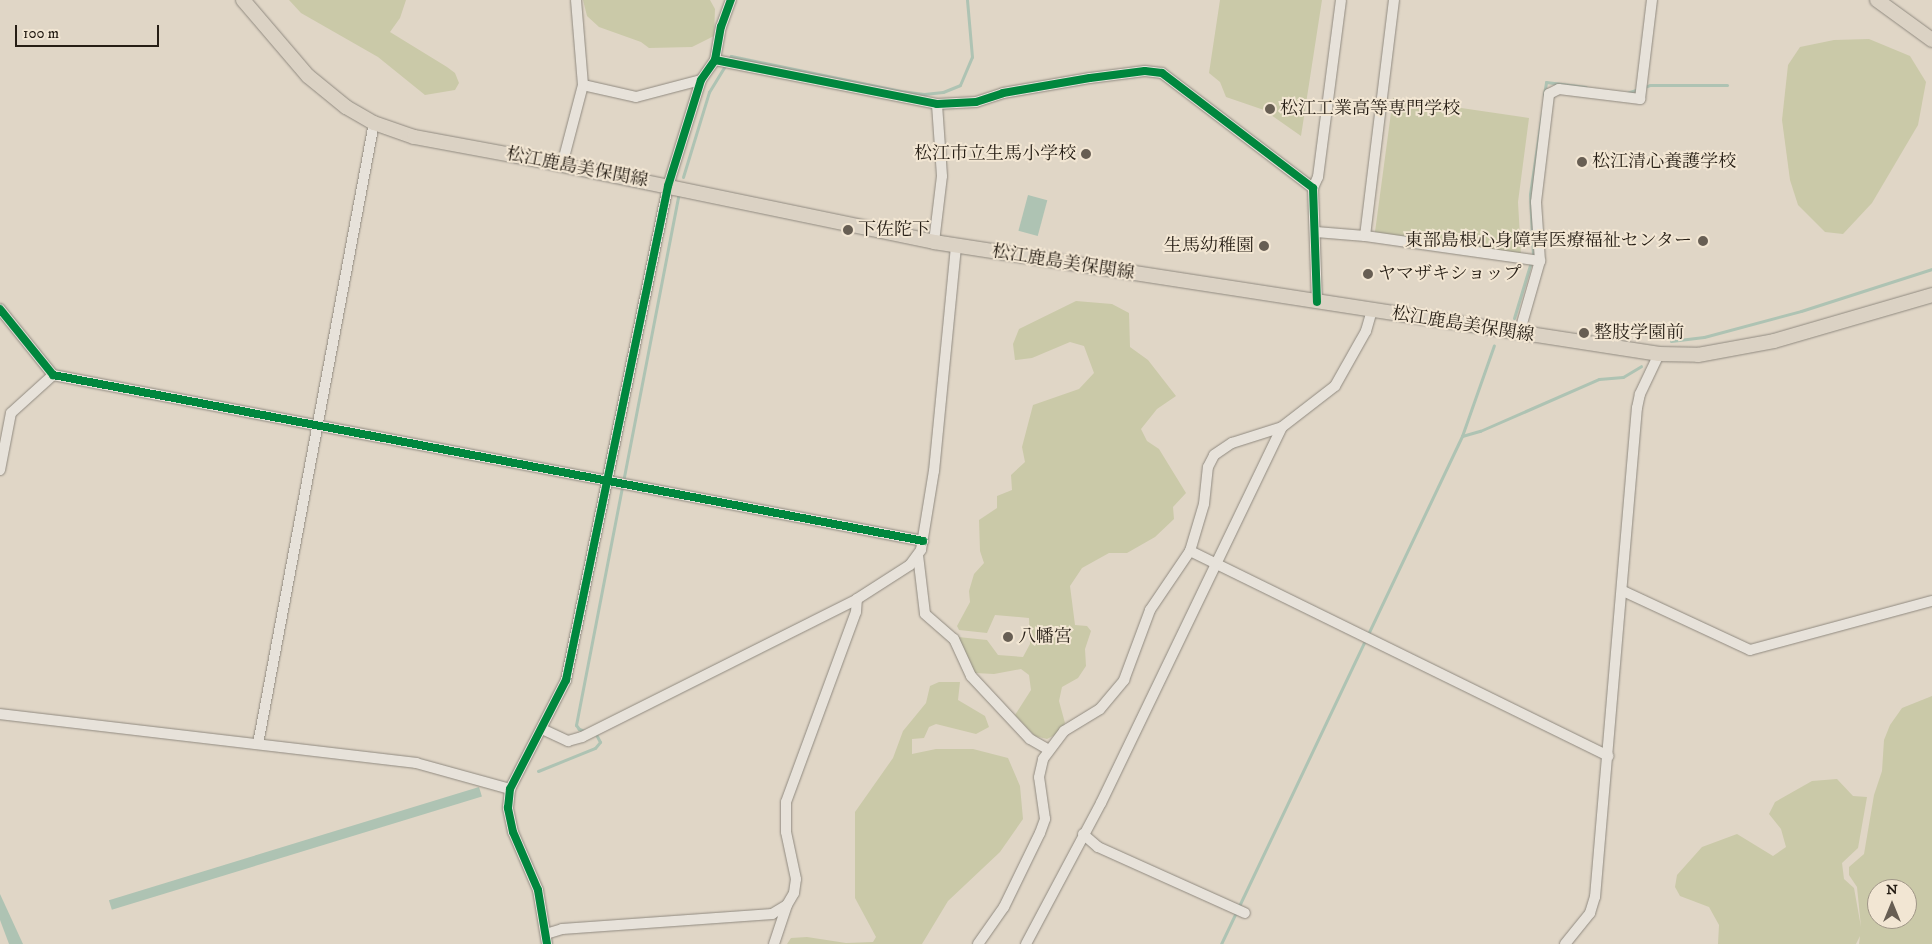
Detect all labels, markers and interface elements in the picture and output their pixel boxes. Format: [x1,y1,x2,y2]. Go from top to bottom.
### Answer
scale bar [18,15,161,47]
text: 100 m [23,24,59,43]
place label: 松江工業高等専門学校 [1280,98,1460,120]
marker: 松江工業高等専門学校 [1264,103,1276,115]
place label: 松江市立生馬小学校 [914,143,1076,165]
street label: 松江鹿島美保関線 [504,144,650,192]
marker: 松江市立生馬小学校 [1080,148,1092,160]
place label: 松江清心養護学校 [1592,151,1736,173]
marker: 松江清心養護学校 [1576,156,1588,168]
place label: 下佐陀下 [858,219,930,241]
marker: 下佐陀下 [842,224,854,236]
place label: 東部島根心身障害医療福祉センター [1404,230,1692,252]
marker: 東部島根心身障害医療福祉センター [1696,234,1710,248]
place label: 生馬幼稚園 [1164,235,1254,257]
marker: 生馬幼稚園 [1258,240,1270,252]
street label: 松江鹿島美保関線 [990,241,1136,285]
place label: ヤマザキショップ [1378,263,1522,285]
marker: ヤマザキショップ [1362,268,1374,280]
street label: 松江鹿島美保関線 [1390,303,1536,347]
place label: 整肢学園前 [1594,322,1684,344]
marker: 整肢学園前 [1578,327,1590,339]
place label: 八幡宮 [1018,626,1072,648]
marker: 八幡宮 [1002,631,1014,643]
north arrow [1867,879,1917,929]
text: N [1886,881,1898,899]

